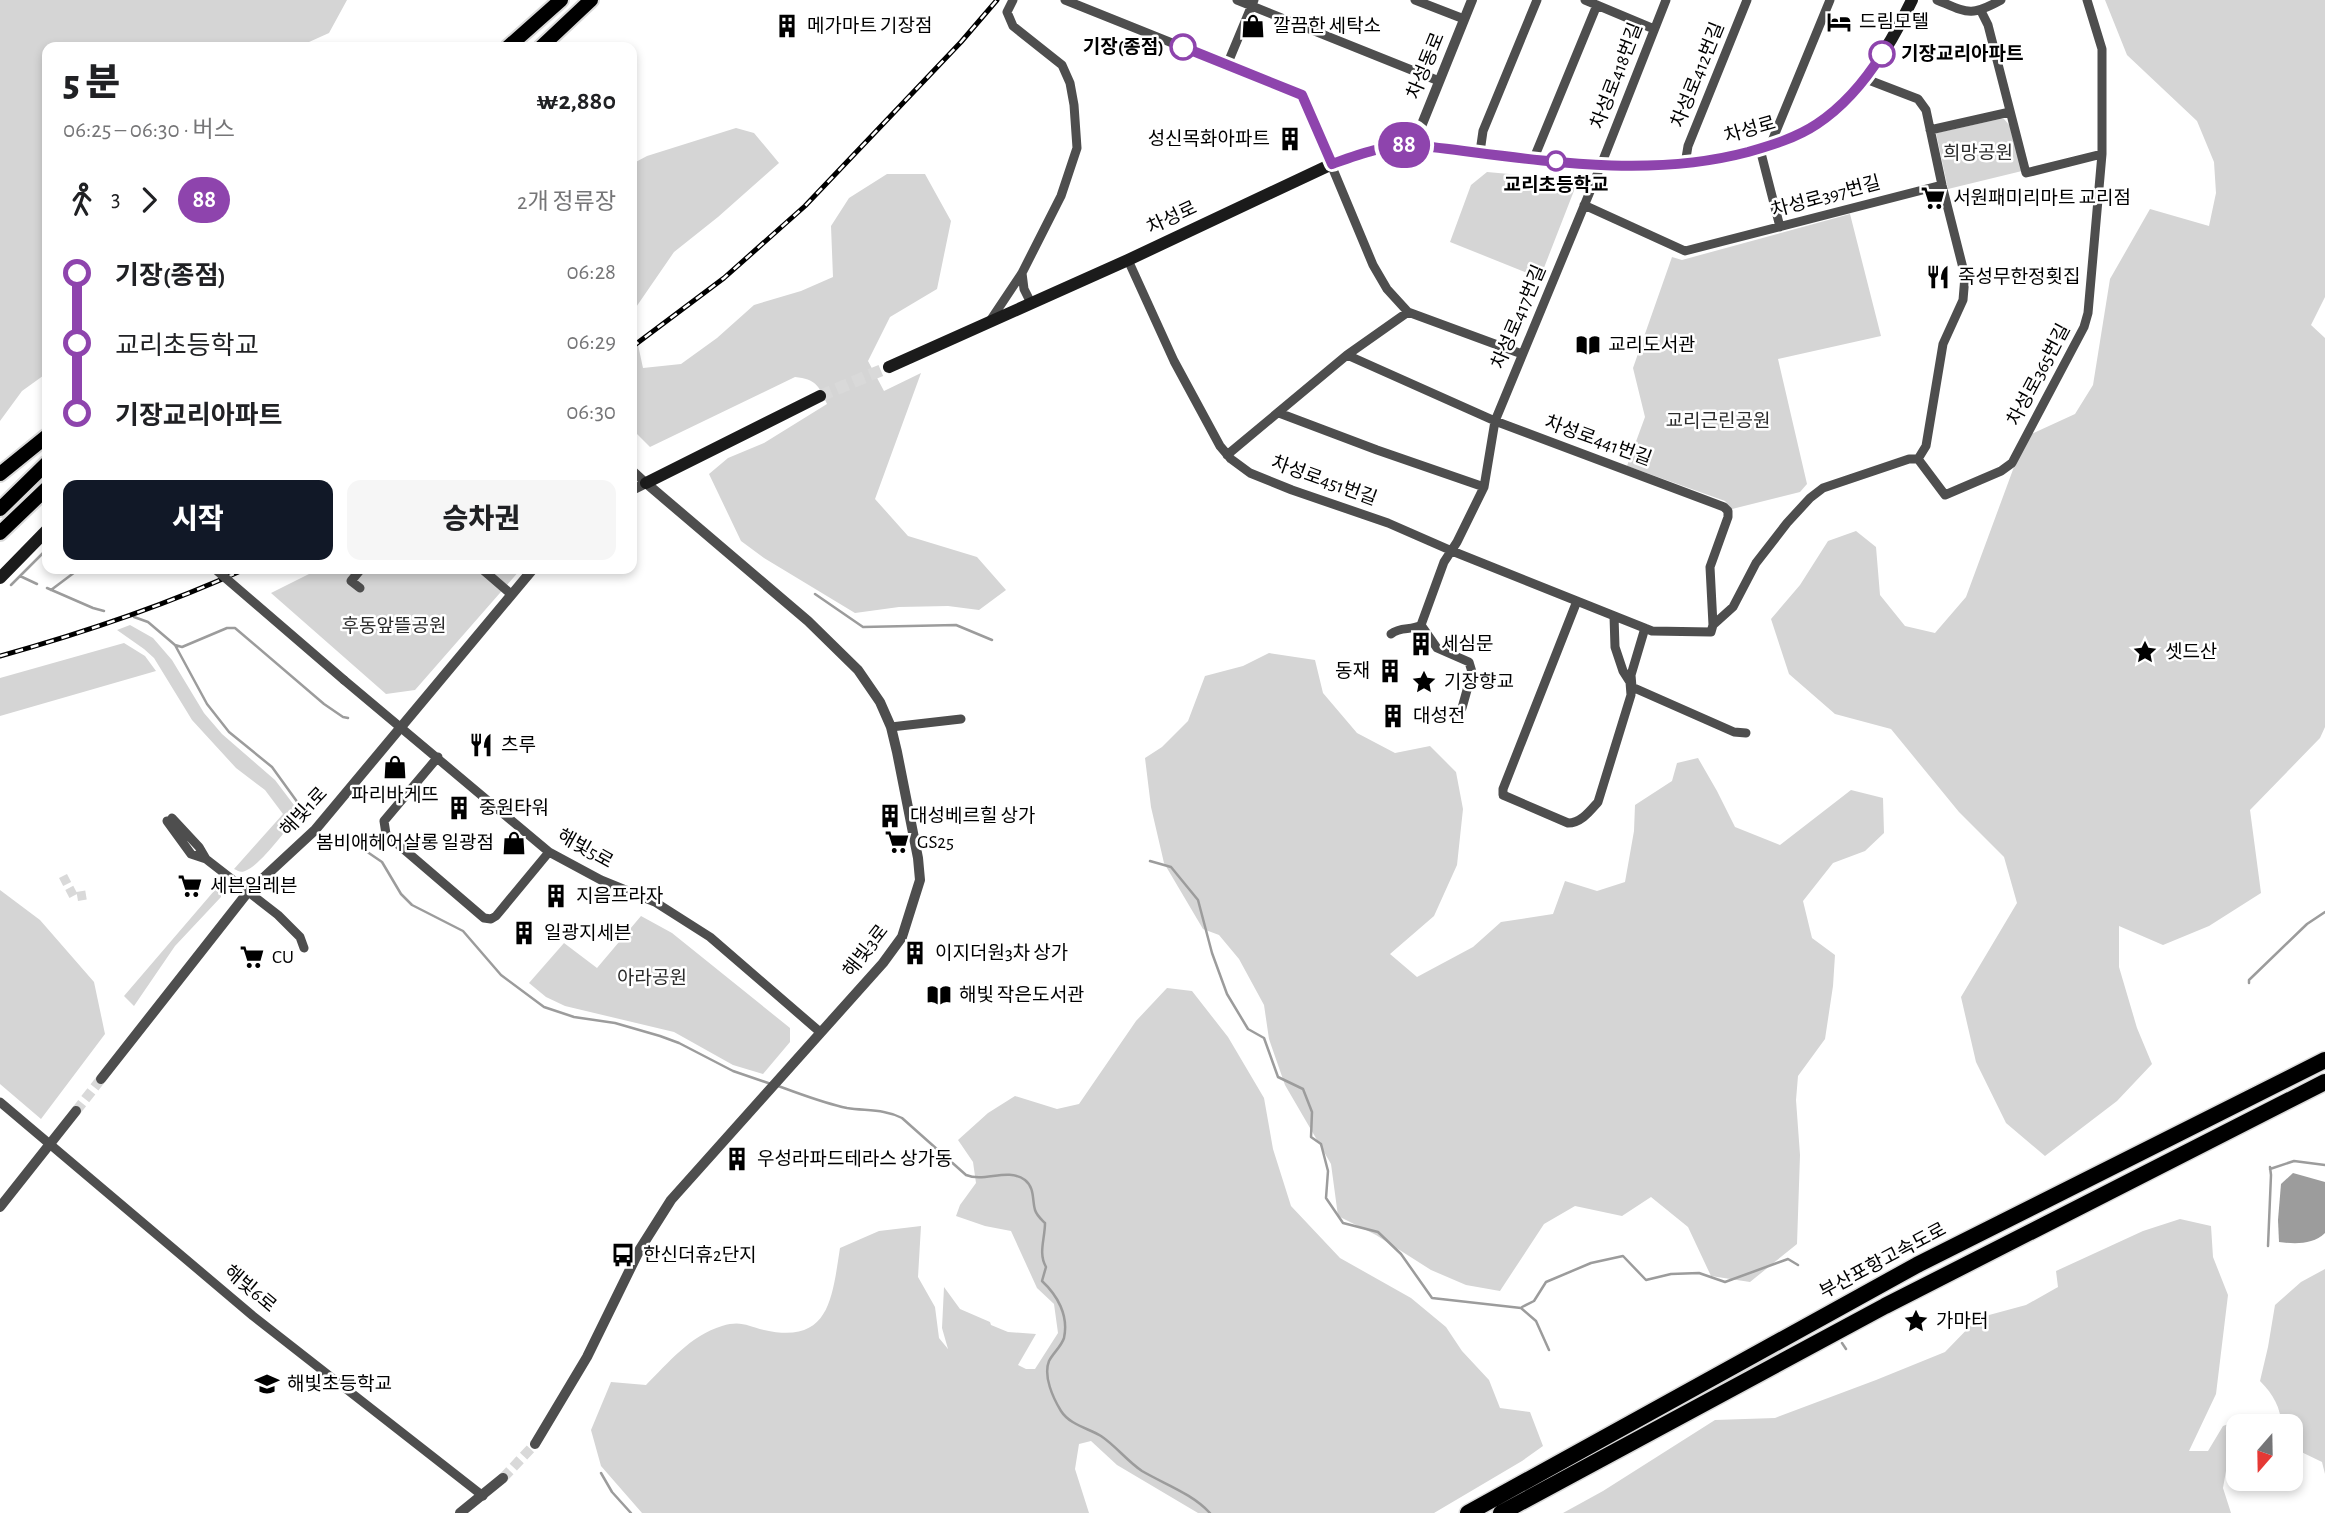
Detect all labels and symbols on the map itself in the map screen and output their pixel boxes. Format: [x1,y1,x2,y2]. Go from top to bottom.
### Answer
hotel icon: 드림모텔 [1825,8,1853,36]
building icon: 메가마트 기장점 [773,12,801,40]
shop icon: 깔끔한 세탁소 [1239,12,1267,40]
place label: 드림모텔 [1859,12,1929,32]
place label: 메가마트 기장점 [807,16,933,36]
place label: 깔끔한 세탁소 [1273,16,1381,36]
street label: 차성로412번길 [1667,19,1728,130]
street label: 차성로418번길 [1587,20,1646,132]
street label: 차성동로 [1403,30,1448,102]
marker: 기장(종점) [1170,34,1196,60]
place label: 기장(종점) [1083,37,1164,57]
marker: 기장교리아파트 [1869,41,1895,67]
place label: 기장교리아파트 [1901,44,2023,64]
street label: 차성로 [1722,113,1778,146]
line badge: 88 [1372,122,1436,168]
building icon: 성신목화아파트 [1276,125,1304,153]
place label: 성신목화아파트 [1148,129,1270,149]
park label: 희망공원 [1943,143,2013,163]
marker: 교리초등학교 [1546,151,1566,171]
street label: 차성로397번길 [1769,172,1883,221]
place label: 교리초등학교 [1504,174,1608,195]
supermarket icon: 서원패미리마트 교리점 [1919,184,1947,212]
place label: 서원패미리마트 교리점 [1953,188,2131,208]
street label: 차성로 [1144,197,1200,238]
street label: 차성로417번길 [1488,262,1549,372]
restaurant icon: 죽성무한정횟집 [1924,263,1952,291]
place label: 죽성무한정횟집 [1958,267,2080,287]
street label: 차성로365번길 [2003,321,2074,429]
library icon: 교리도서관 [1574,331,1602,359]
place label: 교리도서관 [1608,335,1695,355]
park label: 교리근린공원 [1666,411,1770,431]
street label: 차성로441번길 [1542,412,1654,469]
street label: 차성로451번길 [1269,452,1380,509]
park label: 후동앞뜰공원 [342,616,446,636]
building icon: 세심문 [1407,630,1435,658]
place label: 세심문 [1441,634,1493,654]
place icon: 셋드산 [2131,638,2159,666]
place label: 셋드산 [2165,642,2217,662]
building icon: 동재 [1376,657,1404,685]
place label: 동재 [1335,661,1370,681]
place icon: 기장향교 [1410,668,1438,696]
place label: 기장향교 [1444,672,1514,692]
building icon: 대성전 [1379,702,1407,730]
place label: 대성전 [1413,706,1465,726]
restaurant icon: 츠루 [467,731,495,759]
place label: 츠루 [501,735,536,755]
shop icon: 파리바게뜨 [381,753,409,781]
street label: 해빛1로 [276,783,331,840]
place label: 파리바게뜨 [351,785,439,805]
building icon: 중원타워 [445,794,473,822]
place label: 중원타워 [479,798,549,818]
building icon: 대성베르힐 상가 [876,802,904,830]
place label: 대성베르힐 상가 [910,806,1036,826]
street label: 해빛5로 [554,825,616,872]
supermarket icon: GS25 [883,828,911,856]
shop icon: 봄비애헤어살롱 일광점 [500,829,528,857]
place label: 봄비애헤어살롱 일광점 [316,833,494,853]
place label: GS25 [917,833,954,852]
supermarket icon: 세븐일레븐 [176,872,204,900]
place label: 세븐일레븐 [210,876,297,896]
building icon: 지음프라자 [542,882,570,910]
place label: 지음프라자 [576,886,663,906]
building icon: 일광지세븐 [510,919,538,947]
street label: 해빛3로 [839,921,892,981]
place label: 일광지세븐 [544,923,631,943]
building icon: 이지더원3차 상가 [901,939,929,967]
supermarket icon: CU [238,943,266,971]
place label: 이지더원3차 상가 [935,943,1068,963]
place label: CU [272,948,294,967]
park label: 아라공원 [617,968,687,988]
library icon: 해빛 작은도서관 [925,981,953,1009]
place label: 해빛 작은도서관 [959,985,1085,1005]
building icon: 우성라파드테라스 상가동 [723,1145,751,1173]
place label: 우성라파드테라스 상가동 [757,1149,952,1169]
street label: 부산포항고속도로 [1816,1219,1949,1302]
bus stop icon: 한신더휴2단지 [609,1241,637,1269]
place label: 한신더휴2단지 [643,1245,757,1265]
street label: 해빛6로 [220,1261,280,1316]
place icon: 가마터 [1902,1307,1930,1335]
place label: 가마터 [1936,1311,1988,1331]
school or university icon: 해빛초등학교 [253,1370,281,1398]
place label: 해빛초등학교 [287,1374,392,1394]
north arrow [2226,1414,2303,1491]

